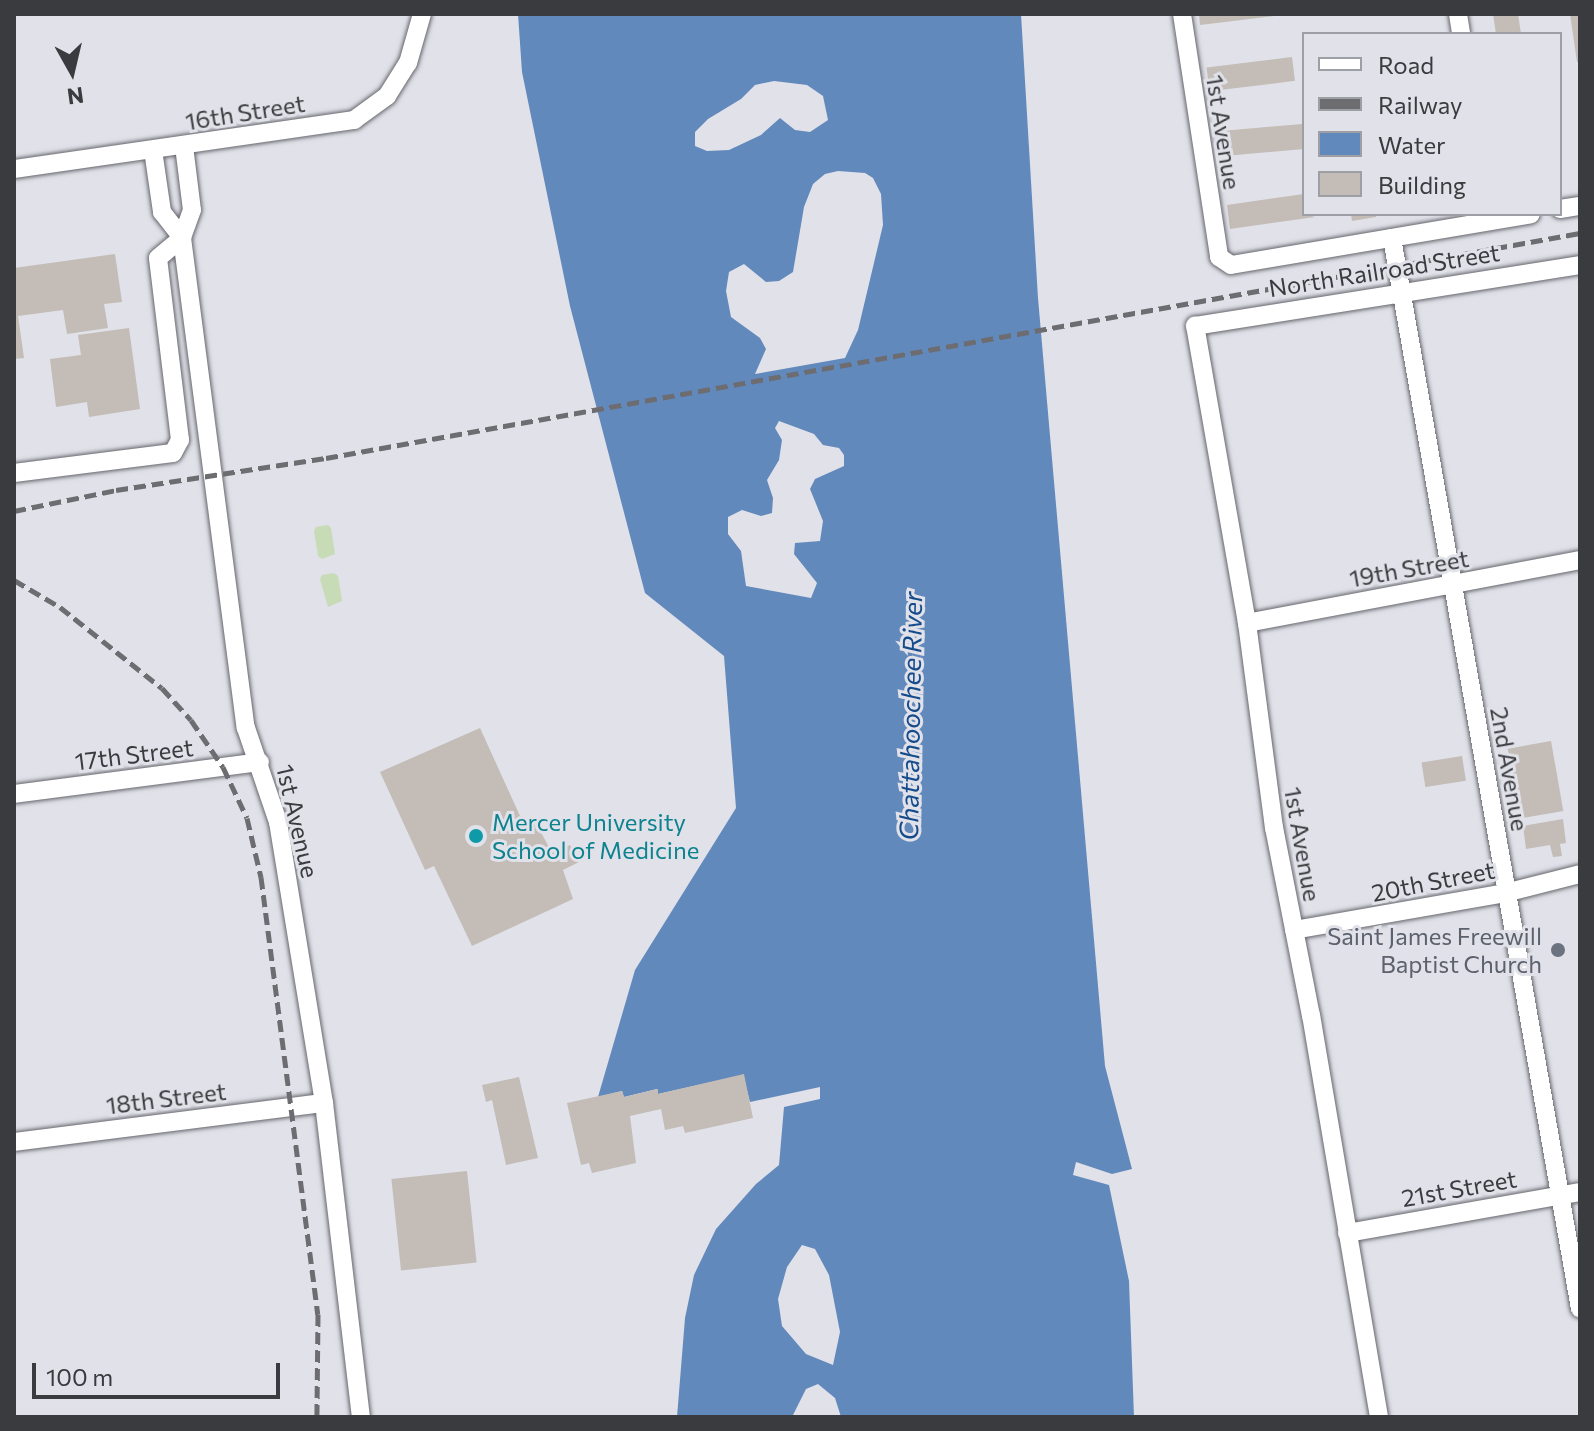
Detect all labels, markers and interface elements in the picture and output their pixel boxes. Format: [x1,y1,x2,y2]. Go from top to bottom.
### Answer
north arrow [32,32,112,112]
legend [1302,32,1562,216]
text: Road [1378,50,1434,79]
street label: 1st Avenue [1201,73,1247,191]
text: N [65,82,85,111]
street label: 16th Street [183,88,307,136]
text: Railway [1378,90,1463,119]
text: Water [1378,130,1446,159]
text: Building [1378,170,1466,199]
street label: North Railroad Street [1266,238,1502,302]
street label: 19th Street [1347,543,1471,593]
water label: Chattahoochee River [892,591,928,841]
street label: 2nd Avenue [1485,705,1535,833]
street label: 17th Street [73,732,195,776]
street label: 1st Avenue [271,761,325,881]
street label: 1st Avenue [1279,785,1327,903]
place label: Mercer University School of Medicine [492,808,699,864]
marker: Mercer University School of Medicine [467,827,485,845]
street label: 20th Street [1369,855,1497,907]
place label: Saint James Freewill Baptist Church [1327,922,1542,978]
marker: Saint James Freewill Baptist Church [1549,941,1567,959]
street label: 18th Street [104,1076,228,1120]
street label: 21st Street [1399,1164,1519,1212]
scale bar [36,1347,284,1397]
text: 100 m [46,1362,113,1391]

